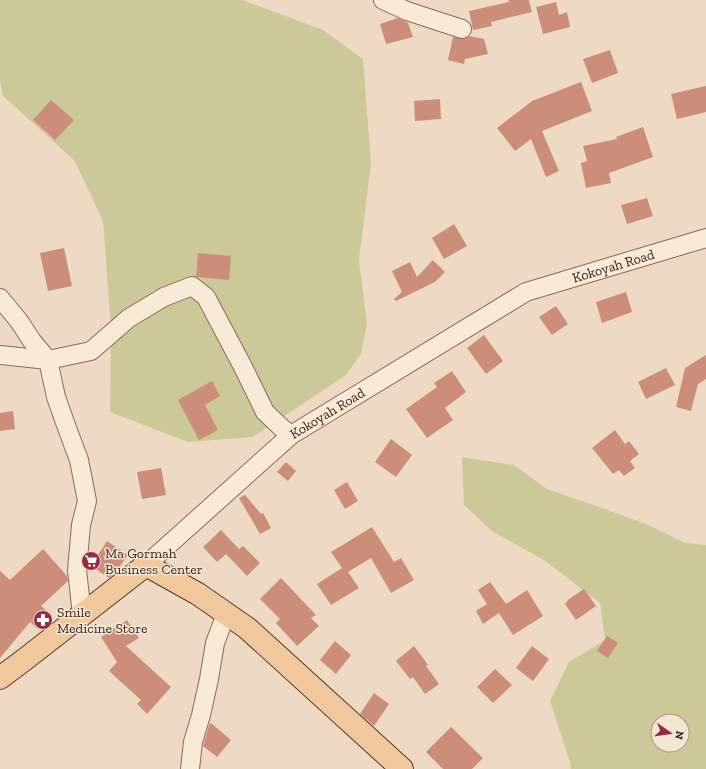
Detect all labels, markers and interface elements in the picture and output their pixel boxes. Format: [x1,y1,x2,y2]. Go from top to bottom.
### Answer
street label: Kokoyah Road [570,246,657,287]
street label: Kokoyah Road [287,384,368,443]
place label: Ma Gormah Business Center [105,545,203,578]
supermarket icon: Ma Gormah Business Center [80,550,102,572]
place label: Smile Medicine Store [57,604,148,637]
pharmacy icon: Smile Medicine Store [32,609,54,631]
north arrow [650,713,690,753]
text: N [672,730,687,741]

